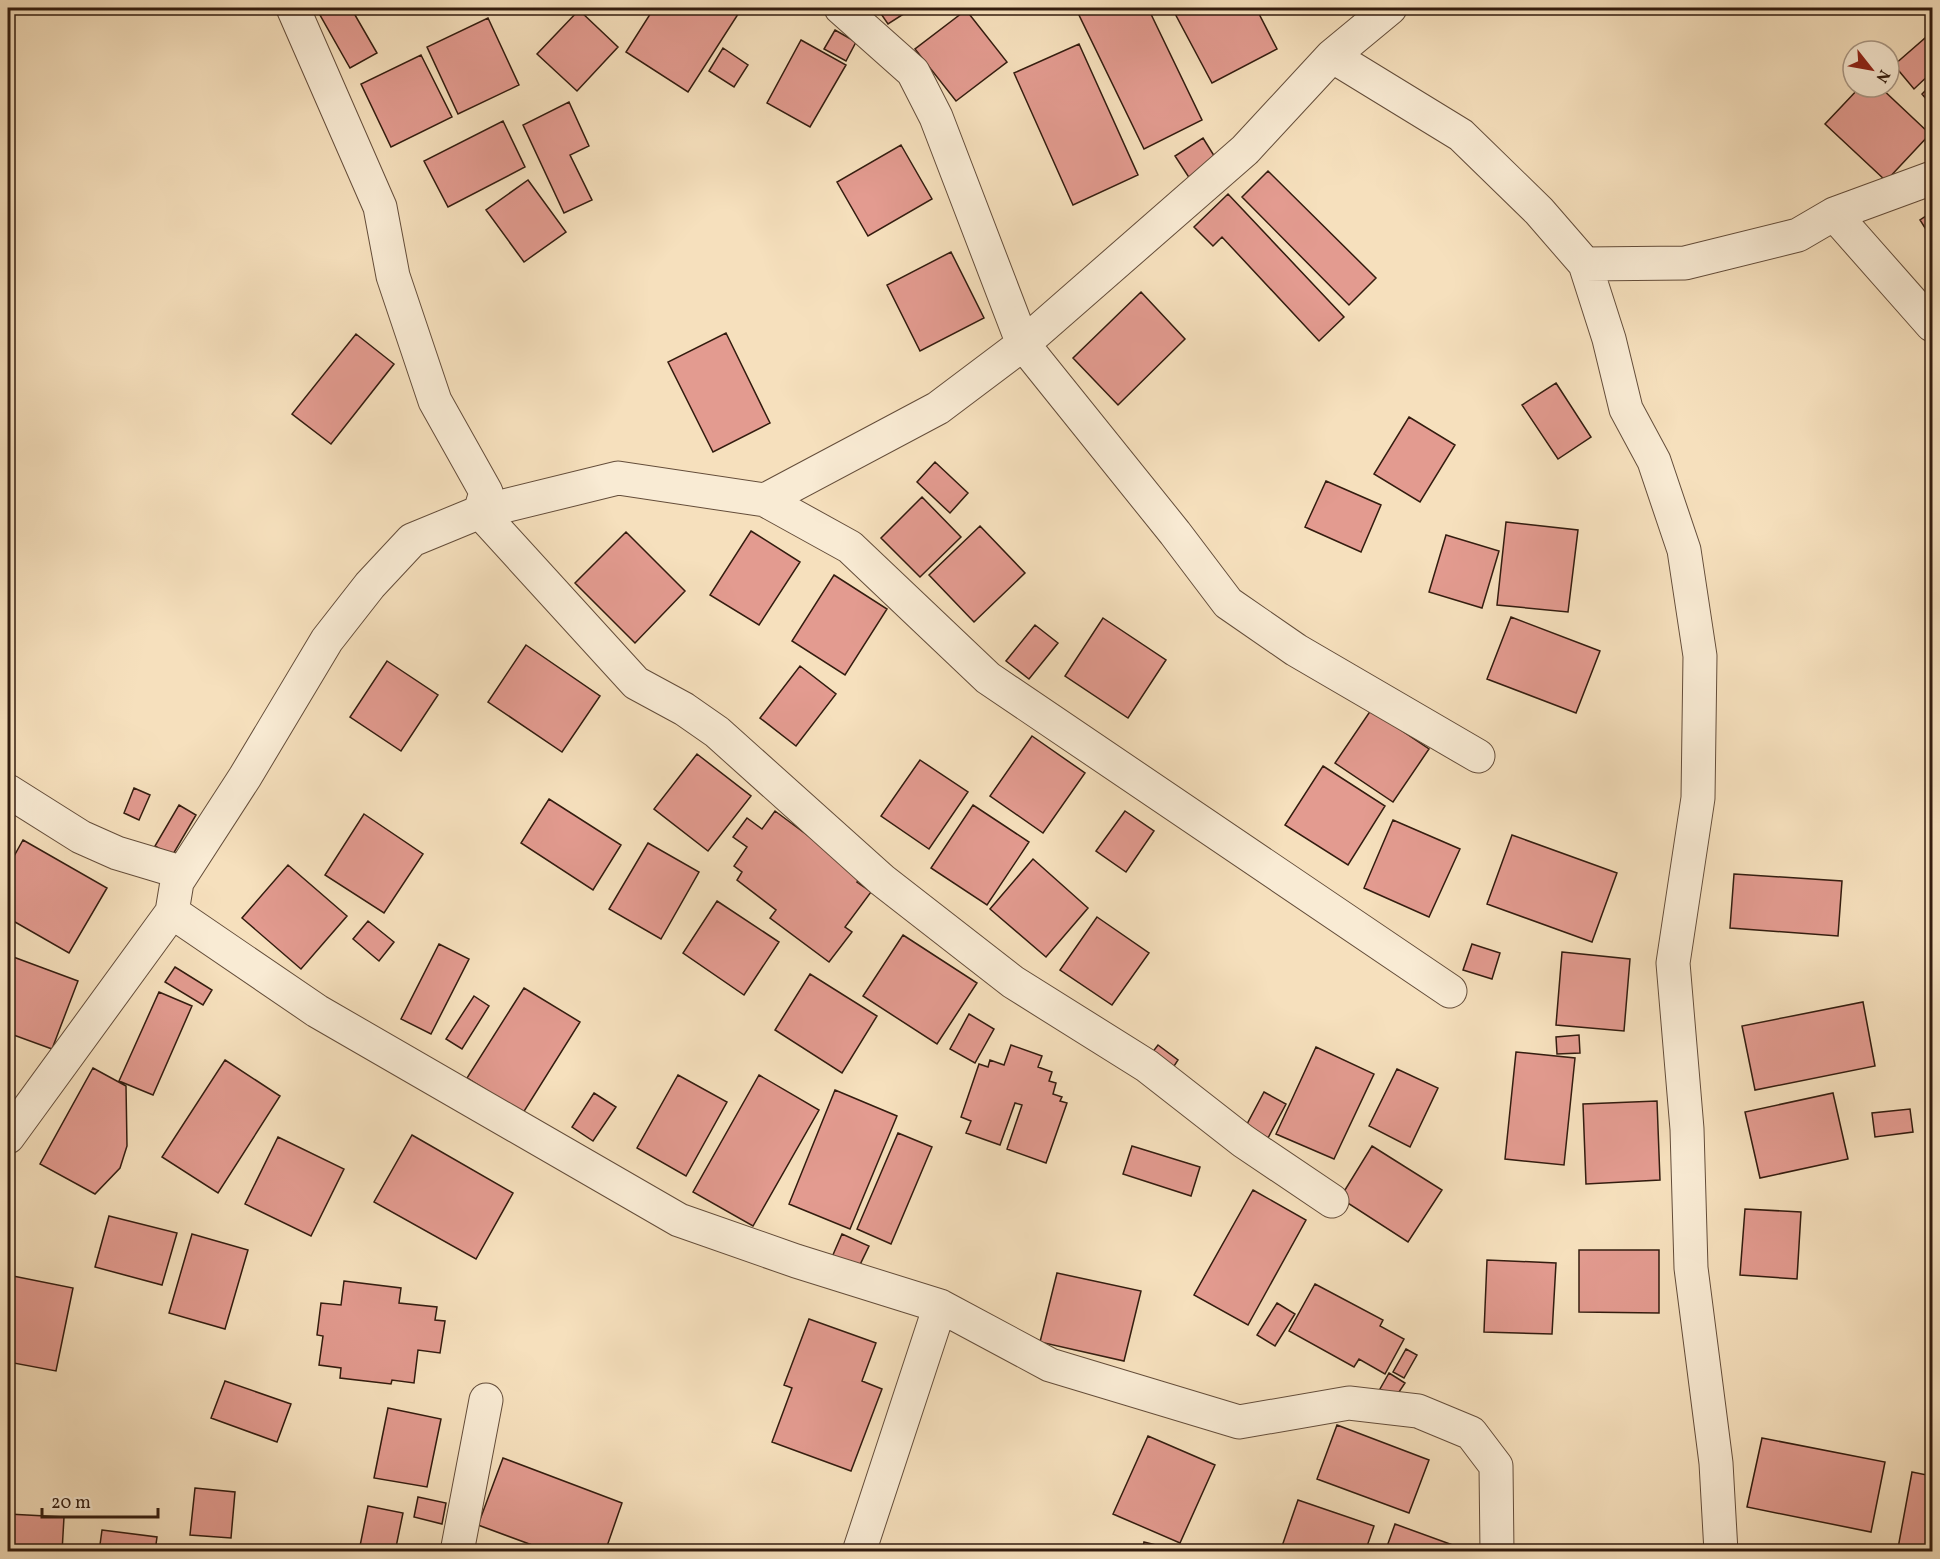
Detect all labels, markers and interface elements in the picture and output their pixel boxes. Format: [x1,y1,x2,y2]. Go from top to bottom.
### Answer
north arrow [1841,39,1901,99]
text: N [1870,65,1895,87]
scale bar [42,1481,158,1519]
text: 20 m [51,1491,91,1516]

